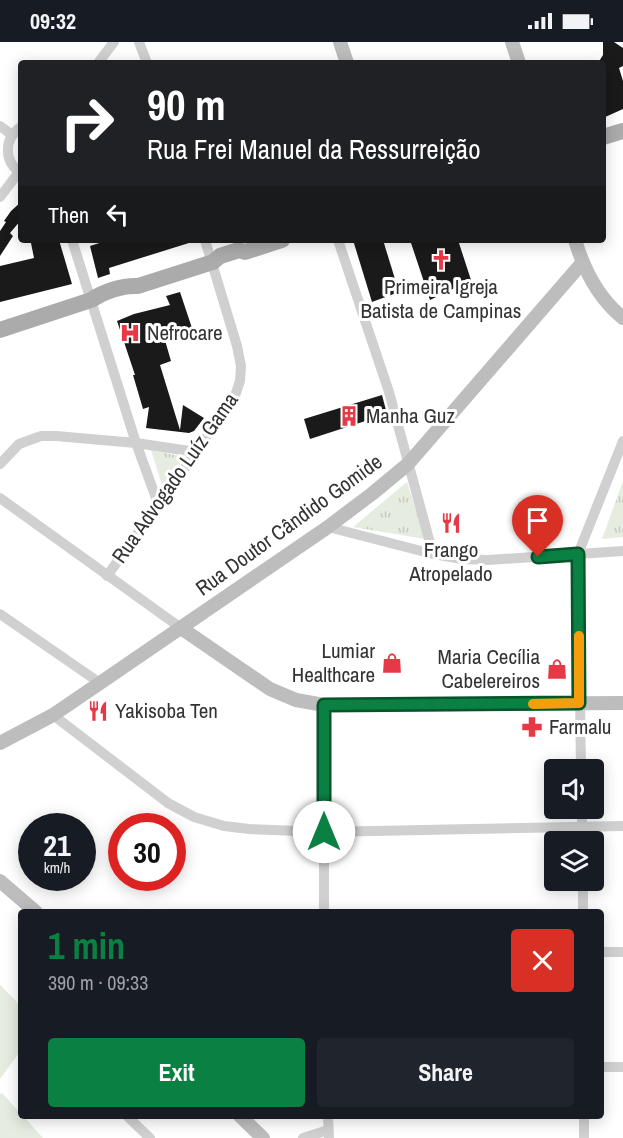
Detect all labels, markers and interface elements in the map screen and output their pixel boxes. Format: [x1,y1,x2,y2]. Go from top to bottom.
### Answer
text: 09:32 [30,6,76,36]
text: 90 m [147,77,226,133]
icon: right [48,84,126,162]
text: Rua Frei Manuel da Ressurreição [147,131,480,167]
icon: left [101,198,134,231]
text: Then [48,200,89,230]
church icon: Primeira Igreja Batista de Campinas [429,248,453,272]
place label: Primeira Igreja Batista de Campinas [361,272,521,325]
place label: Nefrocare [147,318,223,347]
hospital icon: Nefrocare [118,321,142,345]
street label: Rua Advogado Luíz Gama [105,386,245,569]
place label: Manha Guz [366,401,455,430]
building icon: Manha Guz [337,404,361,428]
street label: Rua Doutor Cândido Gomide [190,447,388,602]
pin [512,495,563,557]
icon: arrive [521,504,554,537]
restaurant icon: Frango Atropelado [439,511,463,535]
place label: Frango Atropelado [408,535,493,588]
place label: Lumiar Healthcare [292,636,375,689]
place label: Maria Cecília Cabelereiros [438,642,540,695]
shop icon: Lumiar Healthcare [380,651,404,675]
shop icon: Maria Cecília Cabelereiros [545,657,569,681]
place label: Yakisoba Ten [115,696,218,725]
restaurant icon: Yakisoba Ten [86,699,110,723]
place label: Farmalu [549,712,611,741]
pharmacy icon: Farmalu [520,715,544,739]
map controls [544,759,604,891]
button: sound [544,759,604,819]
position arrow [292,800,356,864]
speed limit sign: 30 [108,813,186,891]
text: 21 [43,825,71,865]
button: layers [544,831,604,891]
text: km/h [44,857,70,878]
text: 1 min [48,922,125,970]
button: close [511,929,574,992]
text: 390 m · 09:33 [48,969,148,996]
button: Exit [48,1038,305,1107]
button: Share [317,1038,574,1107]

